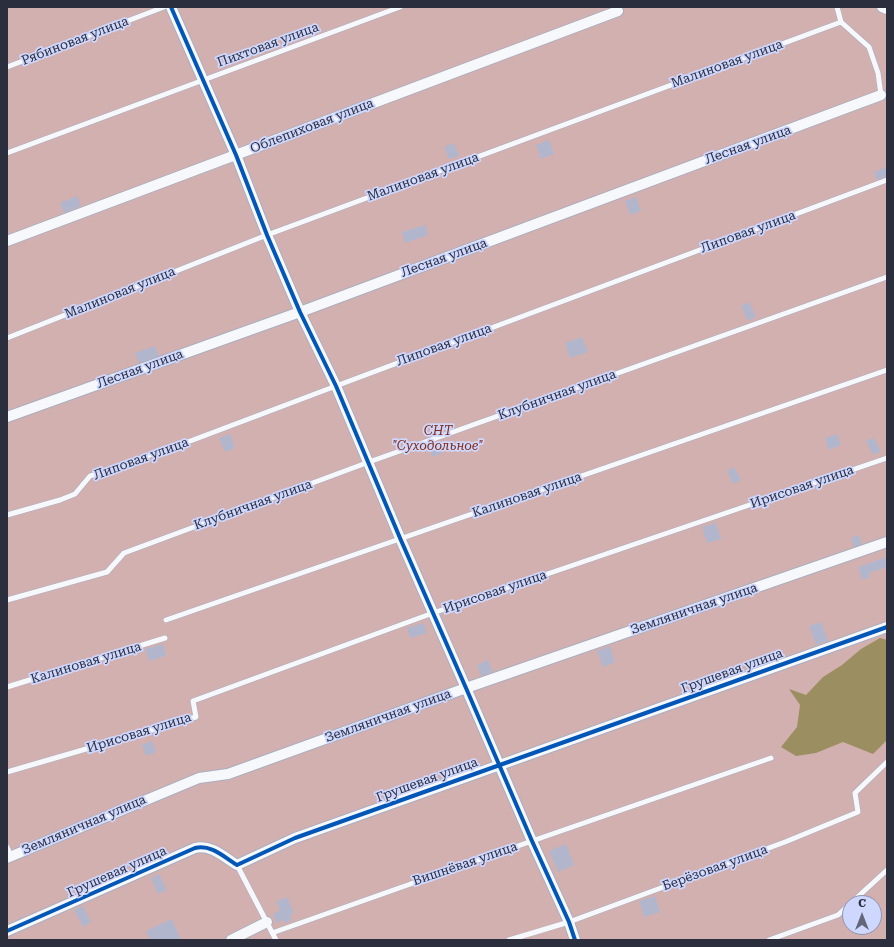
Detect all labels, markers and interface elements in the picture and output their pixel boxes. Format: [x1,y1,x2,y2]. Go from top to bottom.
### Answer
street label: Рябиновая улица [19,13,131,69]
street label: Пихтовая улица [215,19,321,71]
street label: Малиновая улица [669,37,785,91]
street label: Облепиховая улица [248,95,376,157]
street label: Лесная улица [703,122,793,168]
street label: Малиновая улица [365,150,481,204]
street label: Липовая улица [698,208,798,256]
street label: Лесная улица [399,235,489,281]
street label: Малиновая улица [62,264,178,322]
street label: Липовая улица [394,321,494,369]
street label: Лесная улица [95,346,185,392]
street label: Клубничная улица [496,366,618,424]
park label: СНТ "Суходольное" [393,423,483,454]
street label: Липовая улица [91,435,191,483]
street label: Ирисовая улица [748,462,856,512]
street label: Калиновая улица [470,469,584,521]
street label: Клубничная улица [192,476,314,534]
street label: Ирисовая улица [441,567,549,617]
street label: Земляничная улица [628,580,760,638]
street label: Калиновая улица [29,639,143,687]
street label: Грушевая улица [679,645,785,697]
street label: Земляничная улица [323,686,453,746]
street label: Ирисовая улица [85,710,193,756]
street label: Грушевая улица [374,754,480,806]
street label: Земляничная улица [20,792,148,858]
street label: Вишнёвая улица [411,839,519,889]
street label: Берёзовая улица [660,842,770,894]
street label: Грушевая улица [65,843,169,901]
north arrow [842,895,882,935]
text: С [858,897,866,910]

